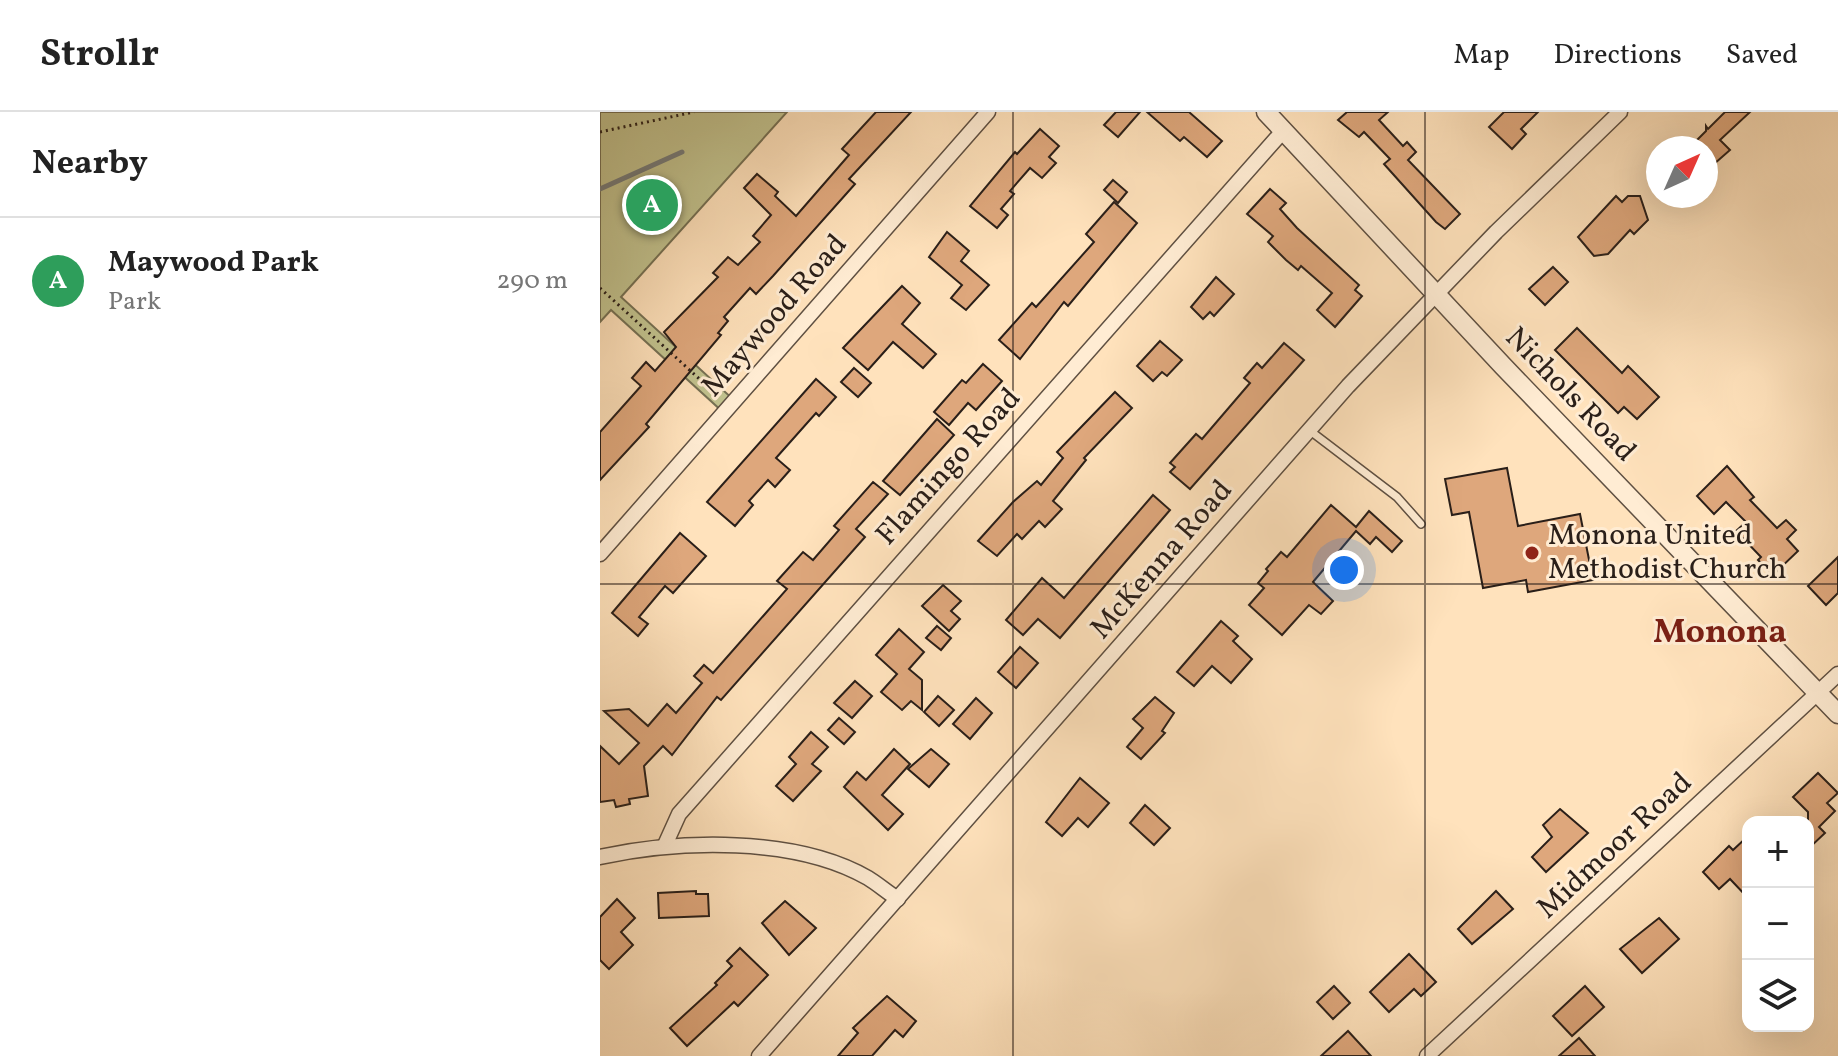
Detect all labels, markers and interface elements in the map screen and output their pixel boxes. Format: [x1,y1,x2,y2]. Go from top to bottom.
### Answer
text: Strollr [40,29,159,82]
text: Map [1454,36,1510,75]
text: Directions [1554,36,1682,75]
text: Saved [1726,36,1798,75]
north arrow [1646,136,1718,208]
text: Nearby [32,141,148,188]
pin: A [626,175,678,235]
street label: Maywood Road [692,225,858,407]
text: Maywood Park [108,242,319,284]
text: A [49,263,67,299]
text: 290 m [496,263,568,299]
text: Park [108,284,161,320]
street label: Nichols Road [1495,318,1645,472]
street label: Flamingo Road [867,379,1031,555]
street label: McKenna Road [1081,471,1243,649]
place label: Monona United Methodist Church [1548,515,1787,591]
marker: Monona United Methodist Church [1523,544,1541,562]
your location [1324,550,1364,590]
district label: Monona [1653,610,1787,657]
street label: Midmoor Road [1528,763,1702,929]
map controls [1742,816,1814,1032]
button: + [1742,816,1814,888]
button: − [1742,888,1814,960]
button: layers [1742,960,1814,1032]

